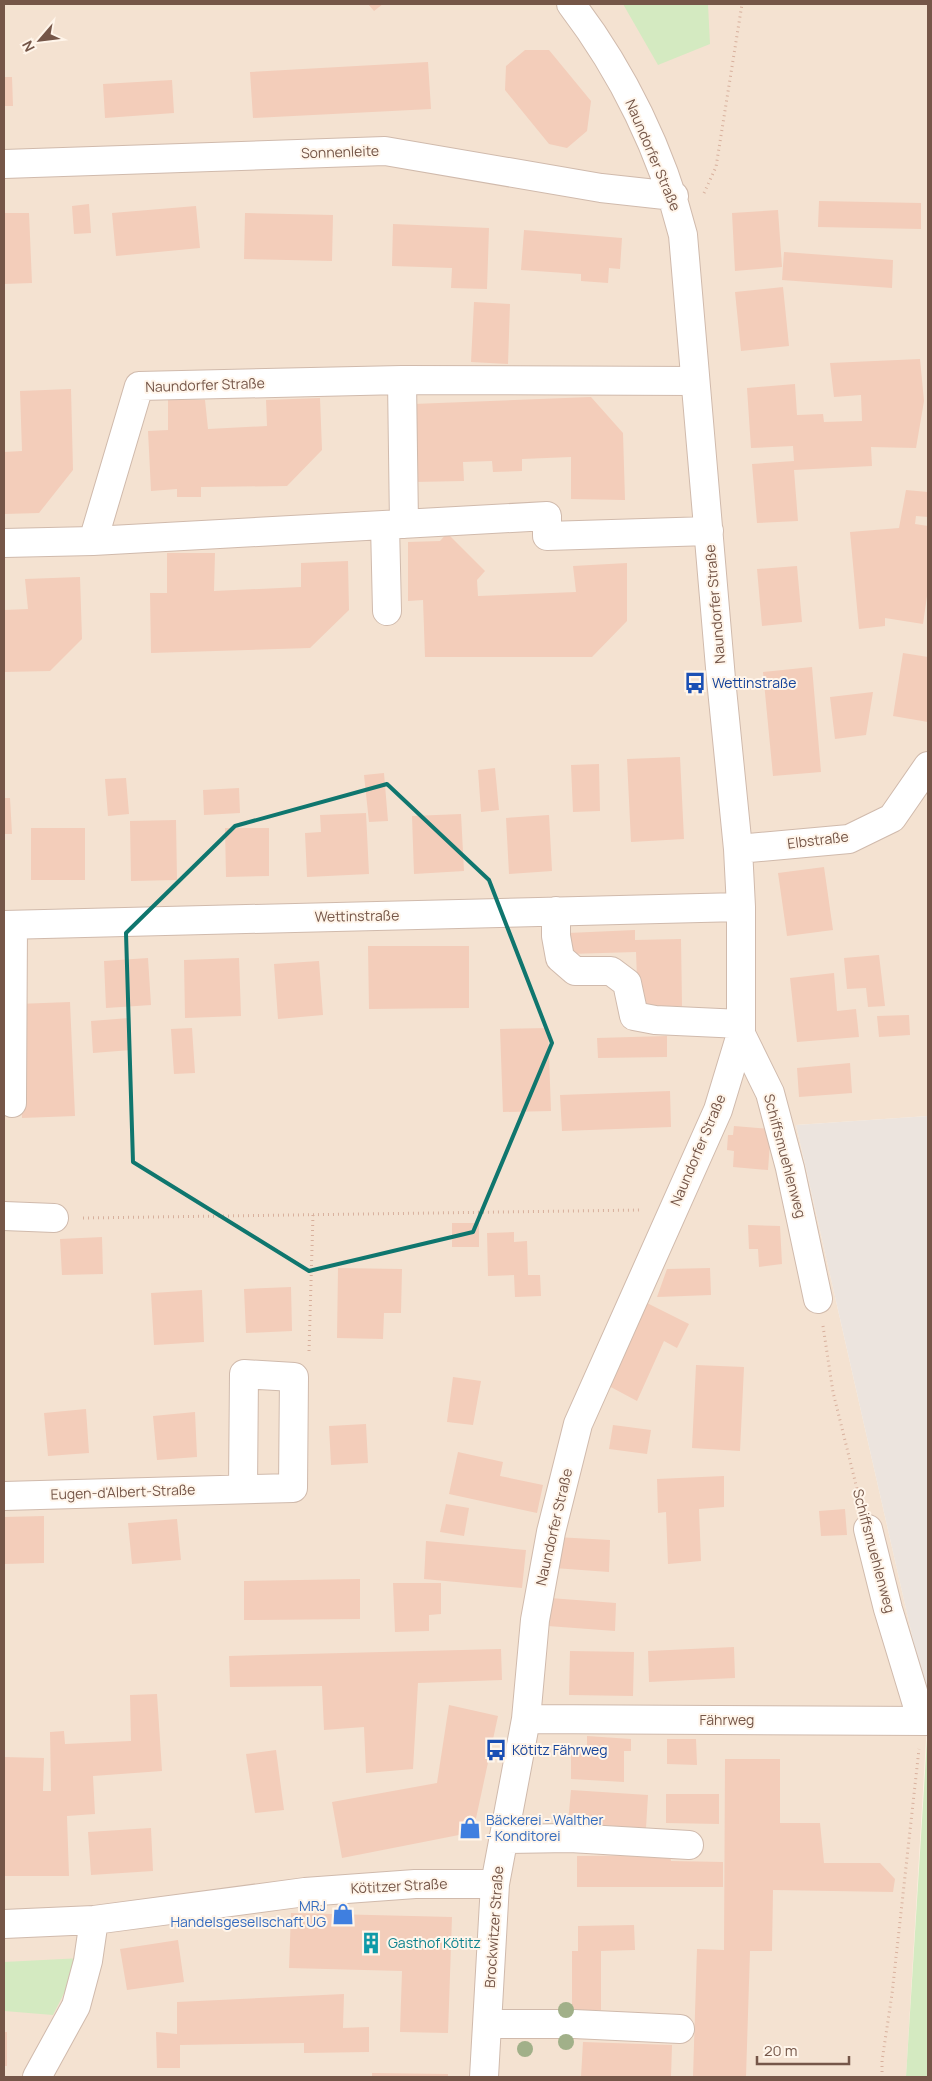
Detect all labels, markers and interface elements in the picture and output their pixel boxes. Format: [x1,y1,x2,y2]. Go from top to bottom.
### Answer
north arrow [15,15,65,65]
text: N [17,37,39,55]
street label: Naundorfer Straße [621,96,686,214]
street label: Sonnenleite [301,141,379,162]
street label: Naundorfer Straße [145,373,265,396]
street label: Naundorfer Straße [700,544,729,664]
bus stop icon: Wettinstraße [682,670,708,696]
place label: Wettinstraße [712,673,796,692]
street label: Elbstraße [786,826,850,853]
street label: Wettinstraße [315,905,399,926]
street label: Naundorfer Straße [665,1091,730,1209]
street label: Schiffsmuehlenweg [760,1092,811,1220]
street label: Naundorfer Straße [531,1466,576,1587]
street label: Eugen-d'Albert-Straße [50,1479,196,1504]
street label: Schiffsmuehlenweg [849,1487,900,1615]
street label: Fährweg [700,1710,754,1729]
bus stop icon: Kötitz Fährweg [483,1737,509,1763]
place label: Kötitz Fährweg [512,1740,608,1759]
place label: Bäckerei - Walther - Konditorei [486,1810,604,1845]
shop icon: Bäckerei - Walther - Konditorei [457,1815,483,1841]
street label: Brockwitzer Straße [480,1865,507,1989]
street label: Kötitzer Straße [350,1873,448,1898]
place label: MRJ Handelsgesellschaft UG [170,1896,326,1931]
shop icon: MRJ Handelsgesellschaft UG [330,1901,356,1927]
building icon: Gasthof Kötitz [358,1930,384,1956]
place label: Gasthof Kötitz [388,1933,481,1952]
scale bar [757,2034,850,2066]
text: 20 m [764,2040,797,2061]

